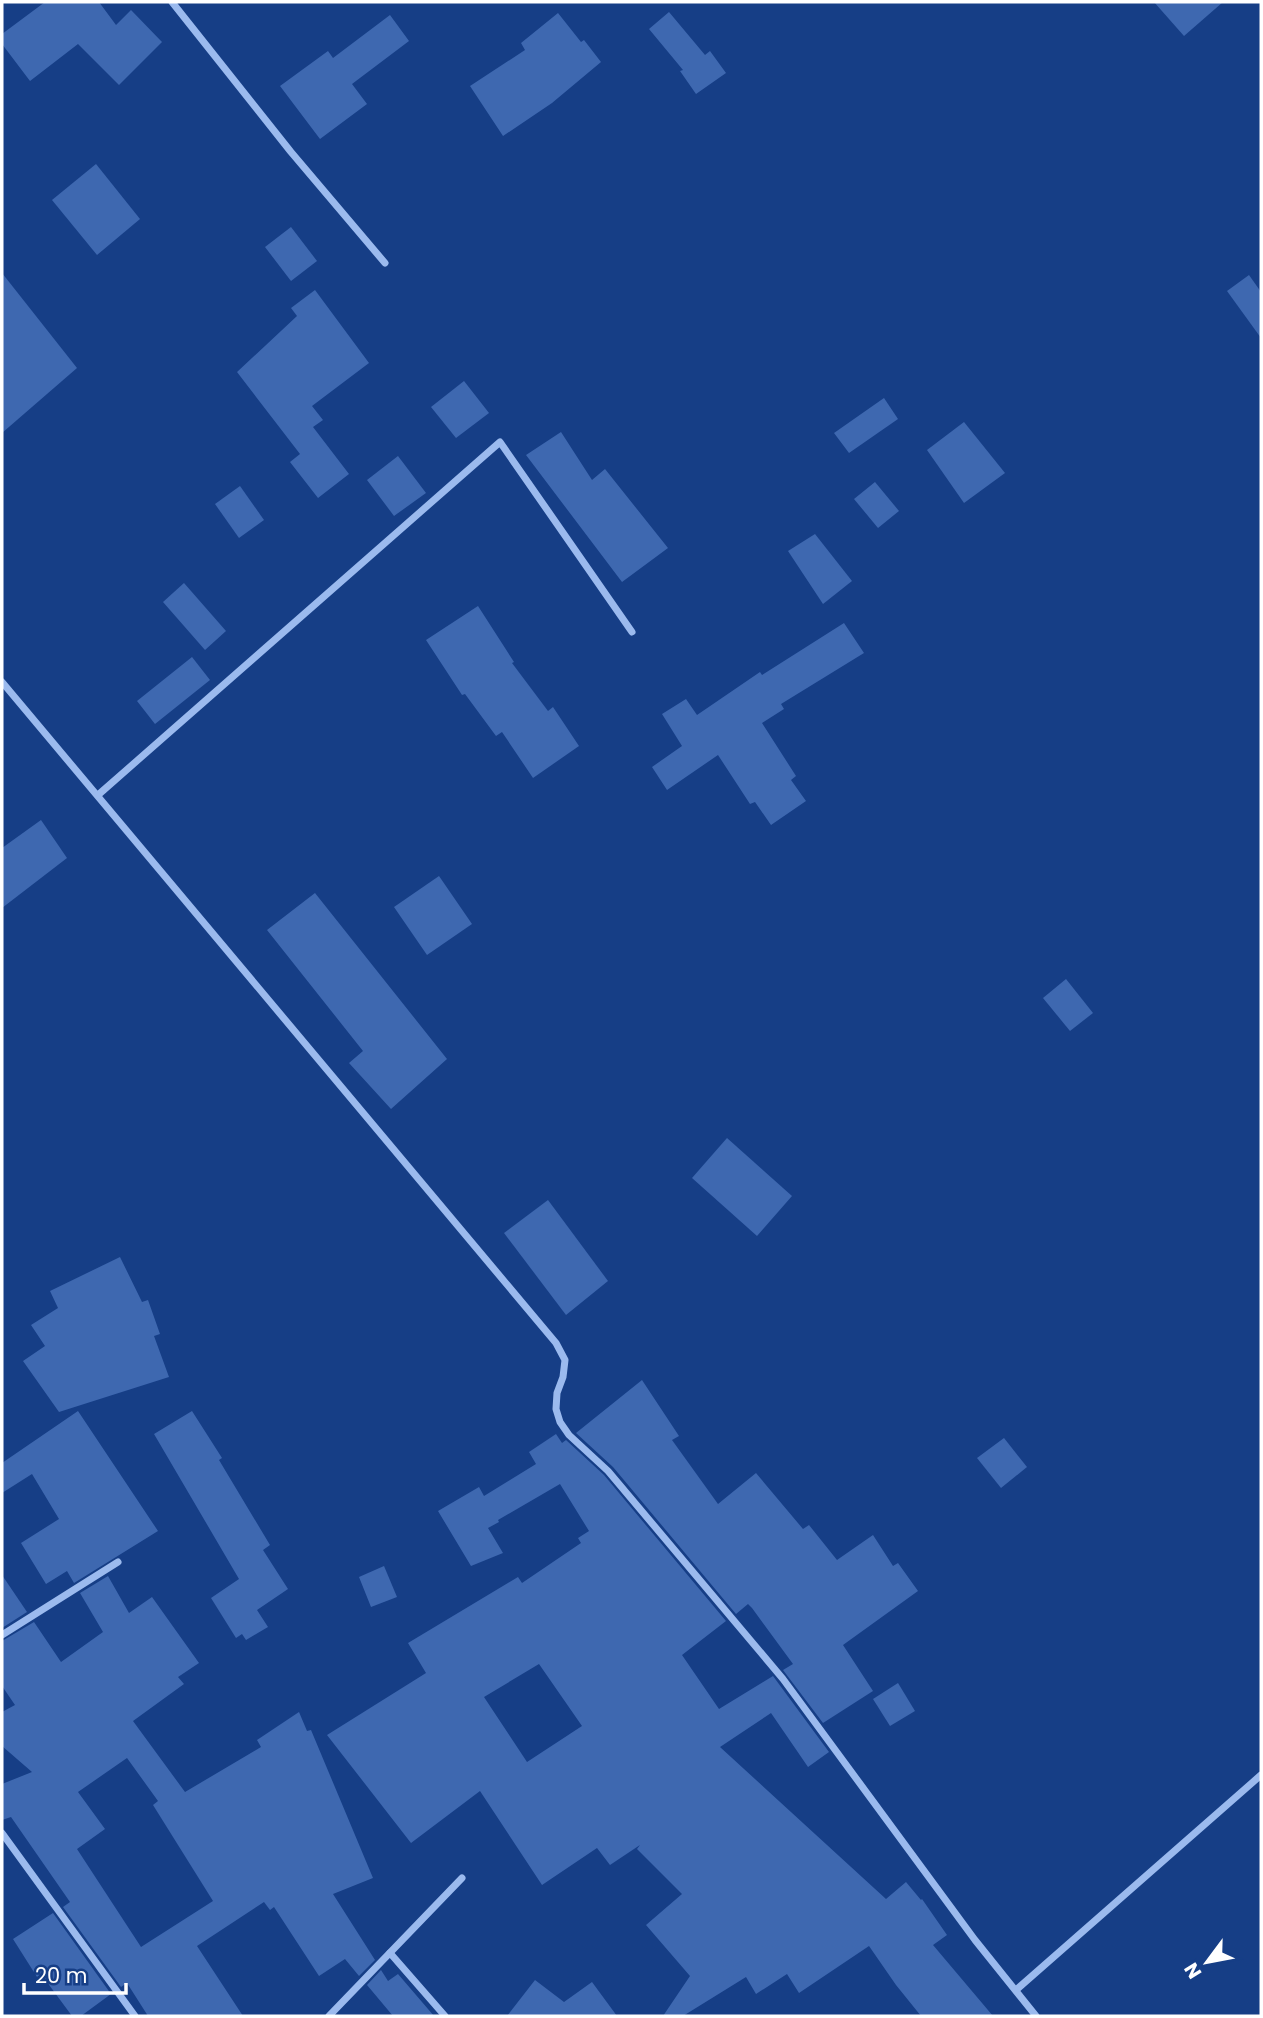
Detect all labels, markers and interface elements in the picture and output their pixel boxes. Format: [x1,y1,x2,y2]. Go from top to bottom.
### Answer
north arrow [1172,1927,1242,1997]
scale bar [24,1952,126,1996]
text: N [1178,1958,1208,1984]
text: 20 m [35,1961,88,1990]

